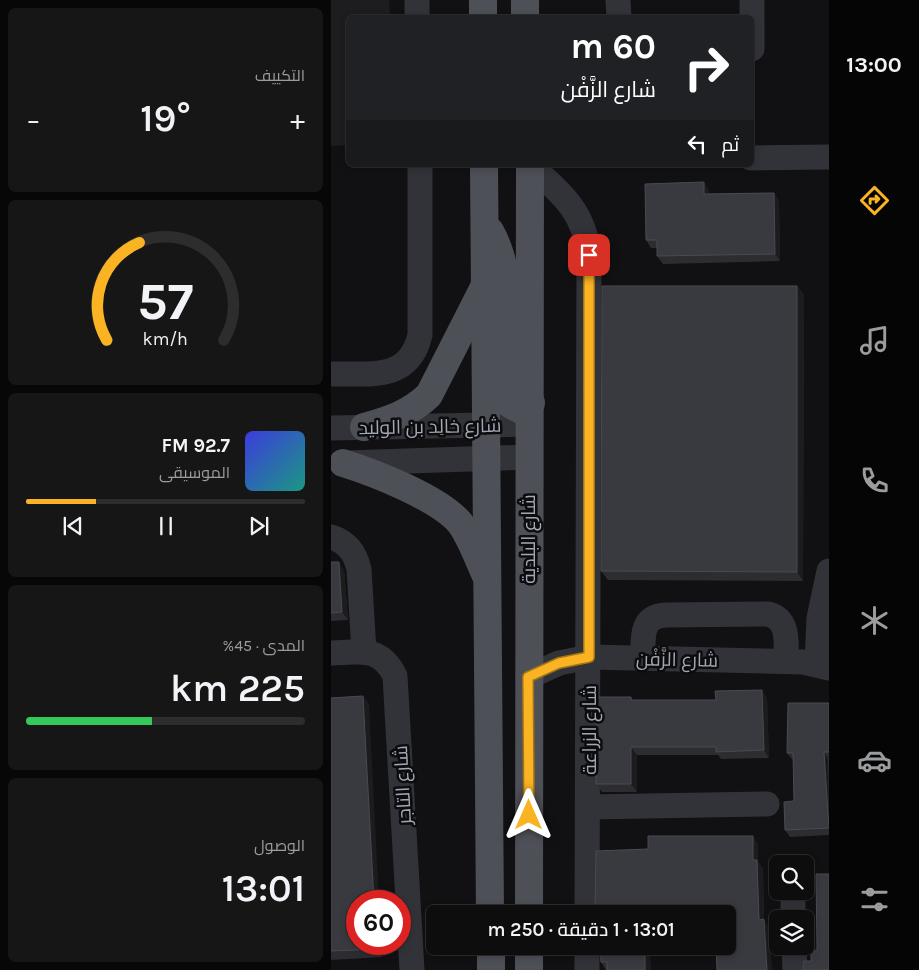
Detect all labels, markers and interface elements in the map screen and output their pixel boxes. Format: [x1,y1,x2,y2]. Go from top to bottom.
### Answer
text: 60 m [571,26,656,67]
icon: right [674,35,739,100]
text: 13:00 [846,52,902,78]
text: التكييف [255,66,305,85]
text: شارع الزَّفْن [561,77,656,103]
text: 19° [140,96,191,141]
text: − [26,103,41,136]
text: + [290,103,305,136]
icon: left [683,130,711,158]
text: ثم [721,134,739,156]
icon: directions [857,183,892,218]
pin [568,234,610,276]
icon: arrive [575,241,603,269]
text: 57 [137,271,194,332]
icon: music [857,323,892,358]
text: km/h [143,329,188,350]
street label: شارع خالِد بن الوليد [359,415,501,441]
text: 92.7 FM [162,435,230,457]
text: الموسيقى [159,463,230,482]
icon: phone [857,463,892,498]
street label: شارع البلدية [518,494,542,584]
icon: previous [59,512,87,540]
icon: pause [152,512,180,540]
icon: next [245,512,273,540]
icon: climate [857,603,892,638]
text: المدى · 45% [223,636,305,655]
street label: شارع الزَّفْن [636,647,718,674]
text: 225 km [170,666,305,711]
street label: شارع الزراعة [579,685,603,775]
icon: car [857,743,892,778]
street label: شارع التاجر [390,745,418,826]
position arrow [502,788,554,840]
text: الوصول [254,836,305,855]
map controls [769,855,814,955]
button: search [769,855,814,900]
text: 13:01 [222,866,305,911]
icon: filters [857,882,892,917]
speed limit sign: 60 [346,890,411,955]
button: layers [769,910,814,955]
text: 13:01 · 1 دقيقة · 250 m [487,919,675,941]

